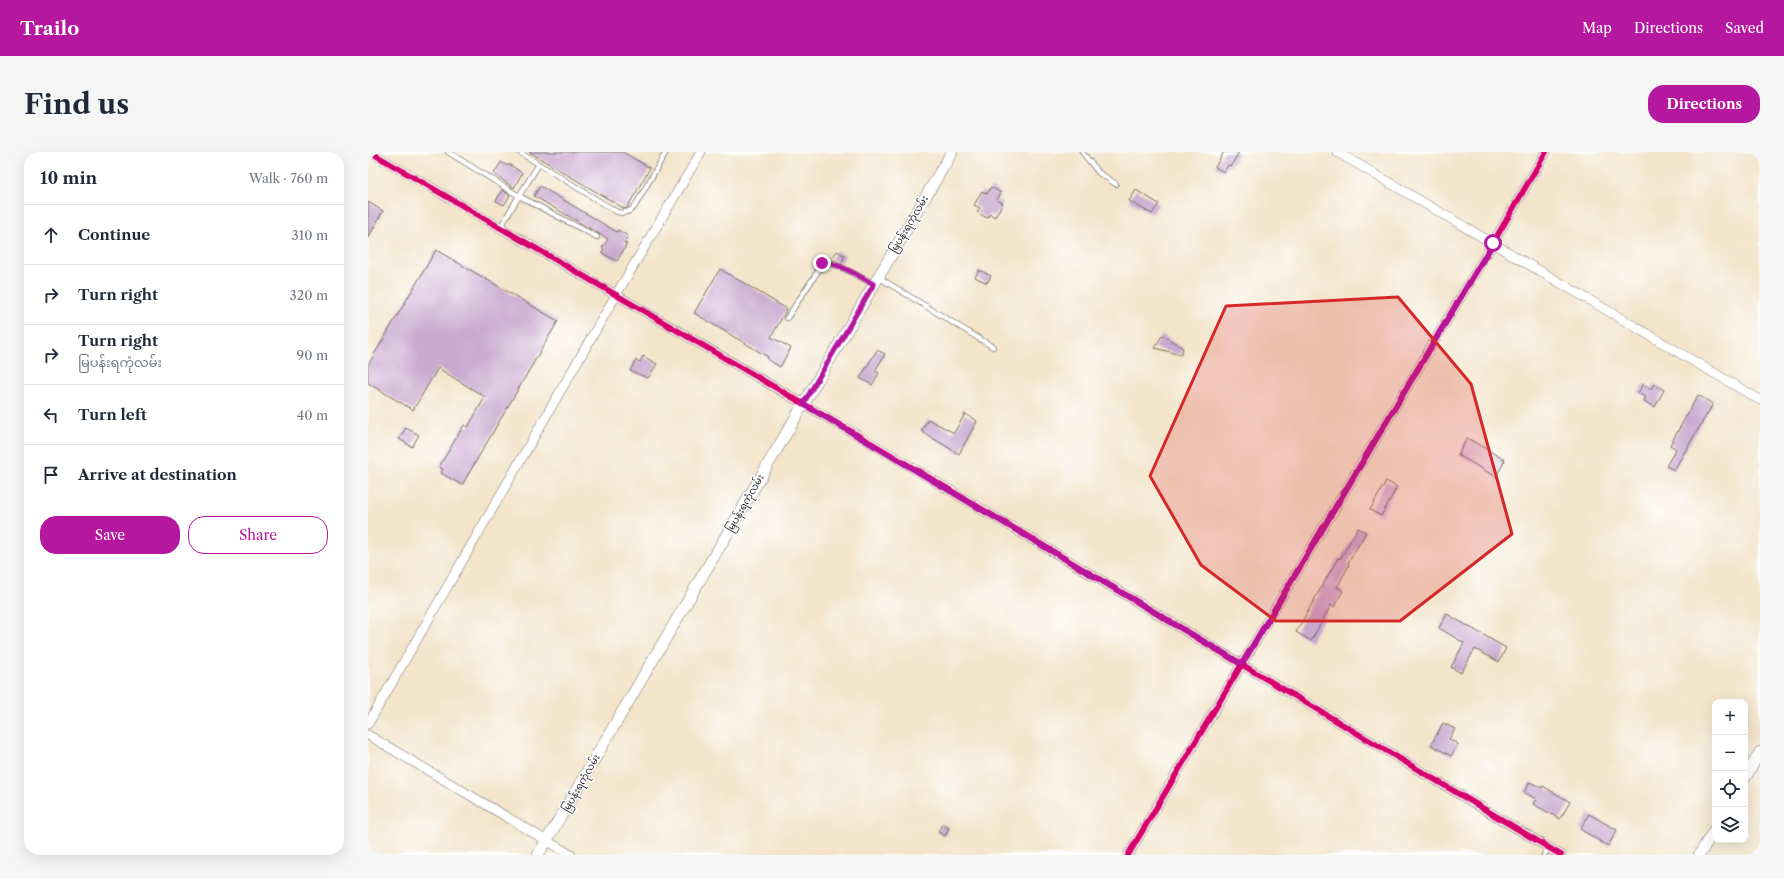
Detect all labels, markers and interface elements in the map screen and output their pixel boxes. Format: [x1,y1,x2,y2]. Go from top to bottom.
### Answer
text: Trailo [20,17,79,40]
text: Map [1582,19,1612,37]
text: Directions [1634,19,1703,37]
text: Saved [1725,19,1764,37]
button: Directions [1648,85,1760,123]
text: Find us [24,87,129,121]
text: 10 min [40,168,97,188]
text: Walk · 760 m [249,170,328,186]
street label: မြပန်းရကုံလမ်း [886,192,933,256]
icon: ahead [40,224,62,246]
text: Continue [78,225,150,244]
text: 310 m [292,227,328,243]
route start [1484,234,1502,252]
route end [813,254,831,272]
icon: right [40,284,62,306]
text: Turn right [78,285,158,304]
text: 320 m [290,287,328,303]
text: Turn right [78,331,158,350]
icon: right [40,344,62,366]
text: 90 m [297,347,328,363]
text: မြပန်းရကုံလမ်း [78,354,162,370]
icon: left [40,404,62,426]
text: Turn left [78,405,147,424]
text: 40 m [297,407,328,423]
icon: arrive [40,464,62,486]
text: Arrive at destination [78,465,237,484]
street label: မြပန်းရကုံလမ်း [722,471,769,535]
button: Save [40,516,180,554]
button: Share [188,516,328,554]
map controls [1712,699,1748,843]
button: + [1712,699,1748,735]
button: − [1712,735,1748,771]
street label: မြပန်းရကုံလမ်း [558,751,605,815]
button: locate [1712,771,1748,807]
button: layers [1712,807,1748,843]

